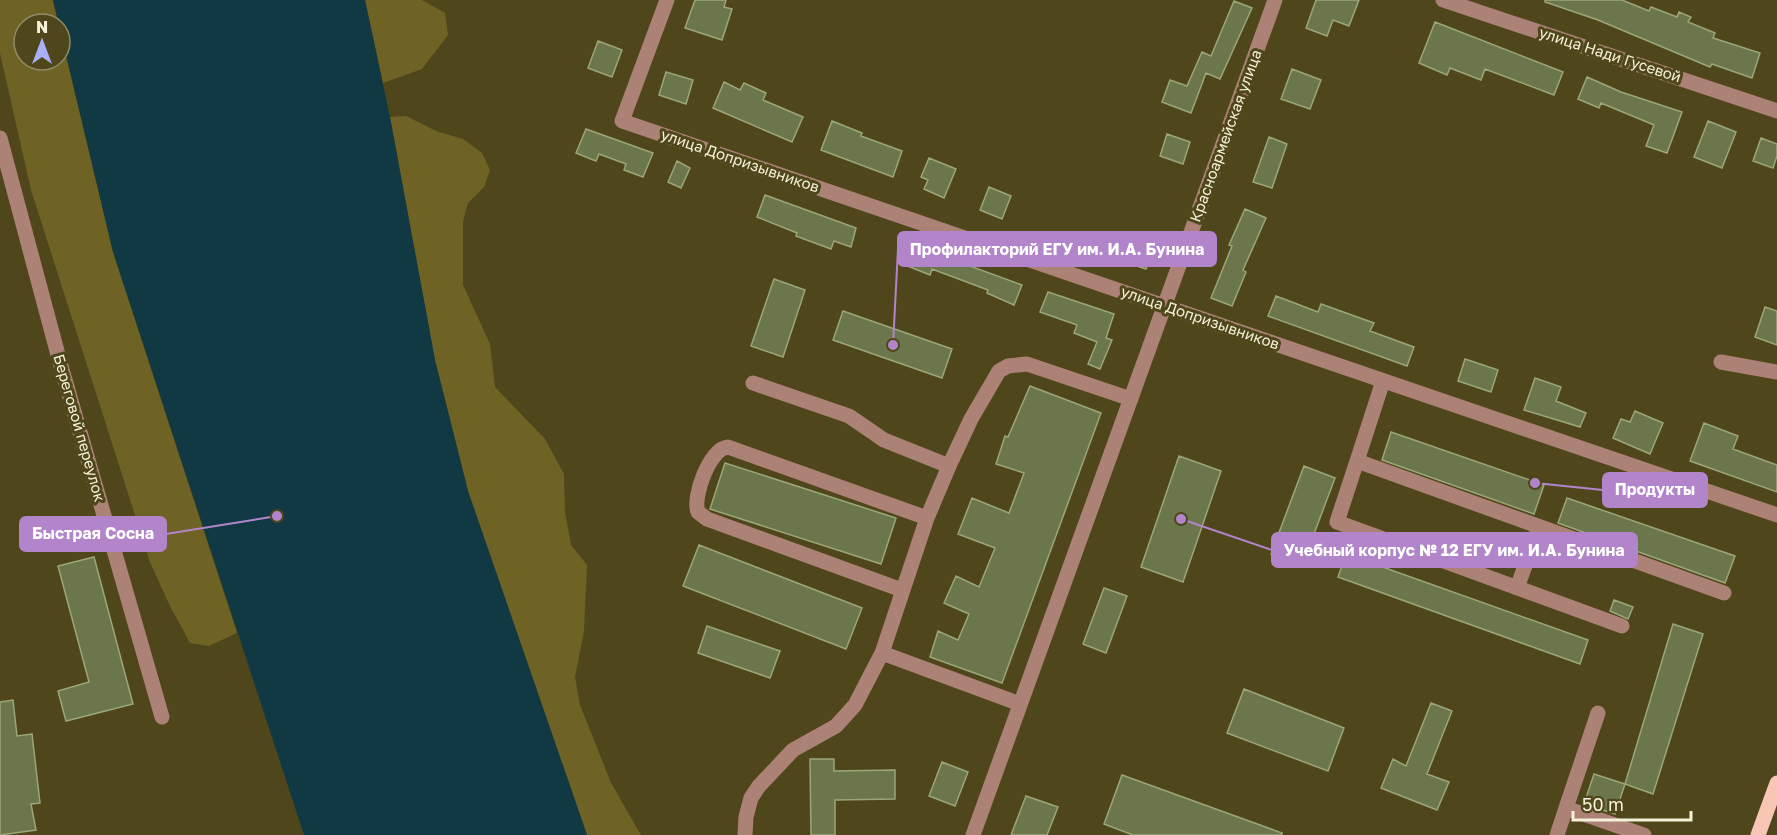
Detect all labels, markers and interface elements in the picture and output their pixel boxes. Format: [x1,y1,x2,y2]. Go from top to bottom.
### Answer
north arrow [12,12,72,72]
text: N [36,17,48,37]
street label: улица Нади Гусевой [1537,23,1684,86]
street label: Красноармейская улица [1185,47,1265,224]
street label: улица Допризывников [659,124,822,196]
callout: Профилакторий ЕГУ им. И.А. Бунина [898,232,1216,266]
text: Профилакторий ЕГУ им. И.А. Бунина [910,239,1204,259]
street label: улица Допризывников [1119,281,1282,353]
street label: Береговой переулок [50,352,110,504]
callout: Продукты [1603,473,1707,507]
text: Продукты [1615,479,1695,499]
callout: Быстрая Сосна [20,517,166,551]
text: Быстрая Сосна [32,523,154,543]
callout: Учебный корпус № 12 ЕГУ им. И.А. Бунина [1272,533,1637,567]
text: Учебный корпус № 12 ЕГУ им. И.А. Бунина [1283,540,1625,560]
scale bar [1573,784,1692,822]
text: 50 m [1582,793,1624,815]

